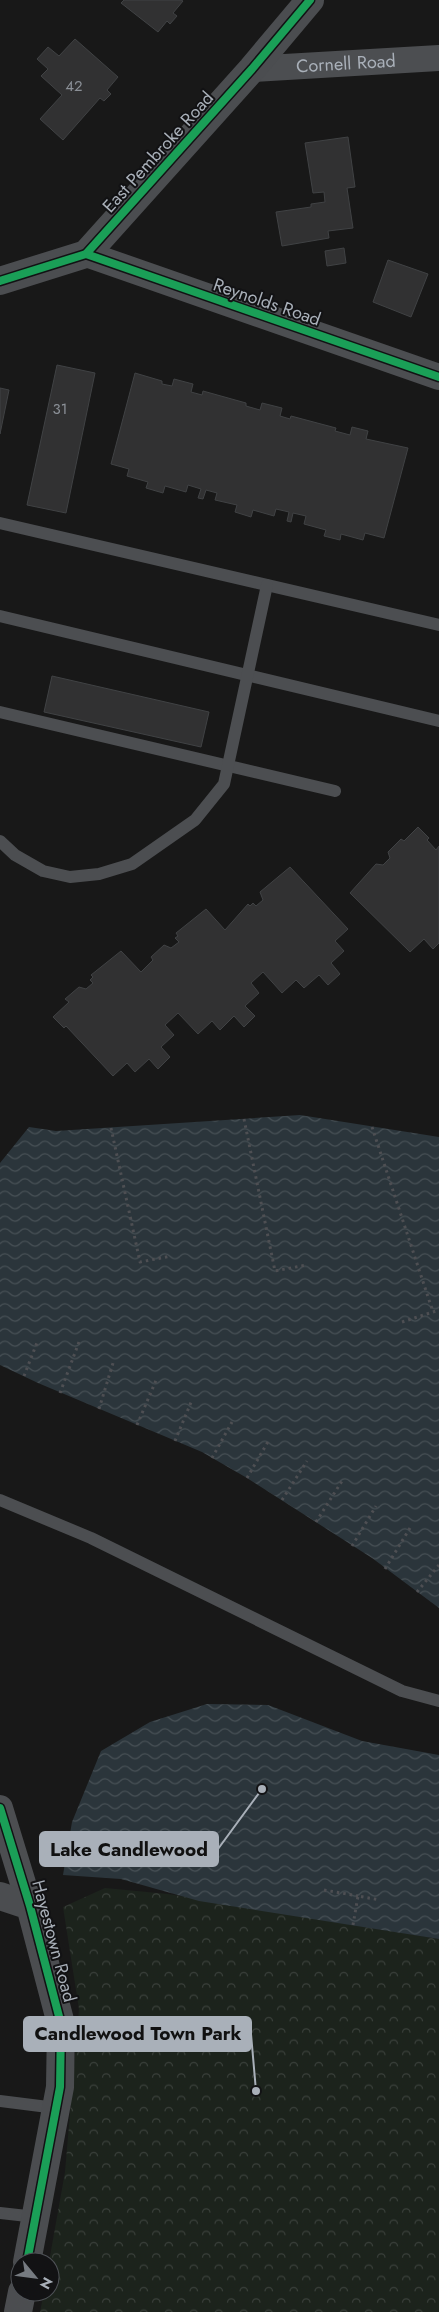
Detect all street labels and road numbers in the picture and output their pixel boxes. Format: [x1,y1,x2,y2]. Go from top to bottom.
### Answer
street label: Cornell Road [295,48,396,79]
street label: East Pembroke Road [96,86,220,218]
street label: Reynolds Road [210,271,324,333]
street label: Hayestown Road [25,1877,83,2005]

